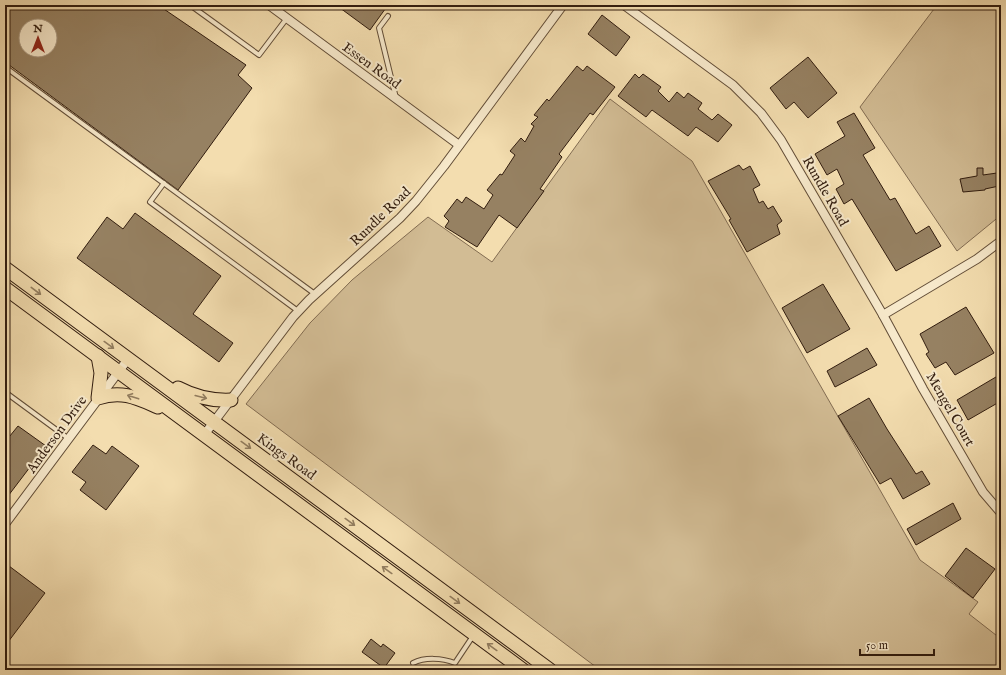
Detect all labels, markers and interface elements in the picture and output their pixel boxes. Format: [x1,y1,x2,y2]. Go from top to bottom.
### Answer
north arrow [18,18,58,58]
text: N [32,22,43,36]
street label: Essen Road [339,39,405,93]
street label: Rundle Road [798,153,853,230]
street label: Rundle Road [347,183,415,250]
one-way arrow [31,287,42,296]
one-way arrow [103,341,114,350]
street label: Mengel Court [922,369,979,450]
street label: Anderson Drive [22,392,91,478]
one-way arrow [127,393,140,400]
one-way arrow [194,394,207,402]
street label: Kings Road [253,429,320,485]
one-way arrow [240,441,251,449]
one-way arrow [345,518,356,527]
one-way arrow [382,565,393,574]
one-way arrow [449,596,460,604]
scale bar [860,631,934,657]
text: 50 m [866,638,888,653]
one-way arrow [487,643,498,651]

